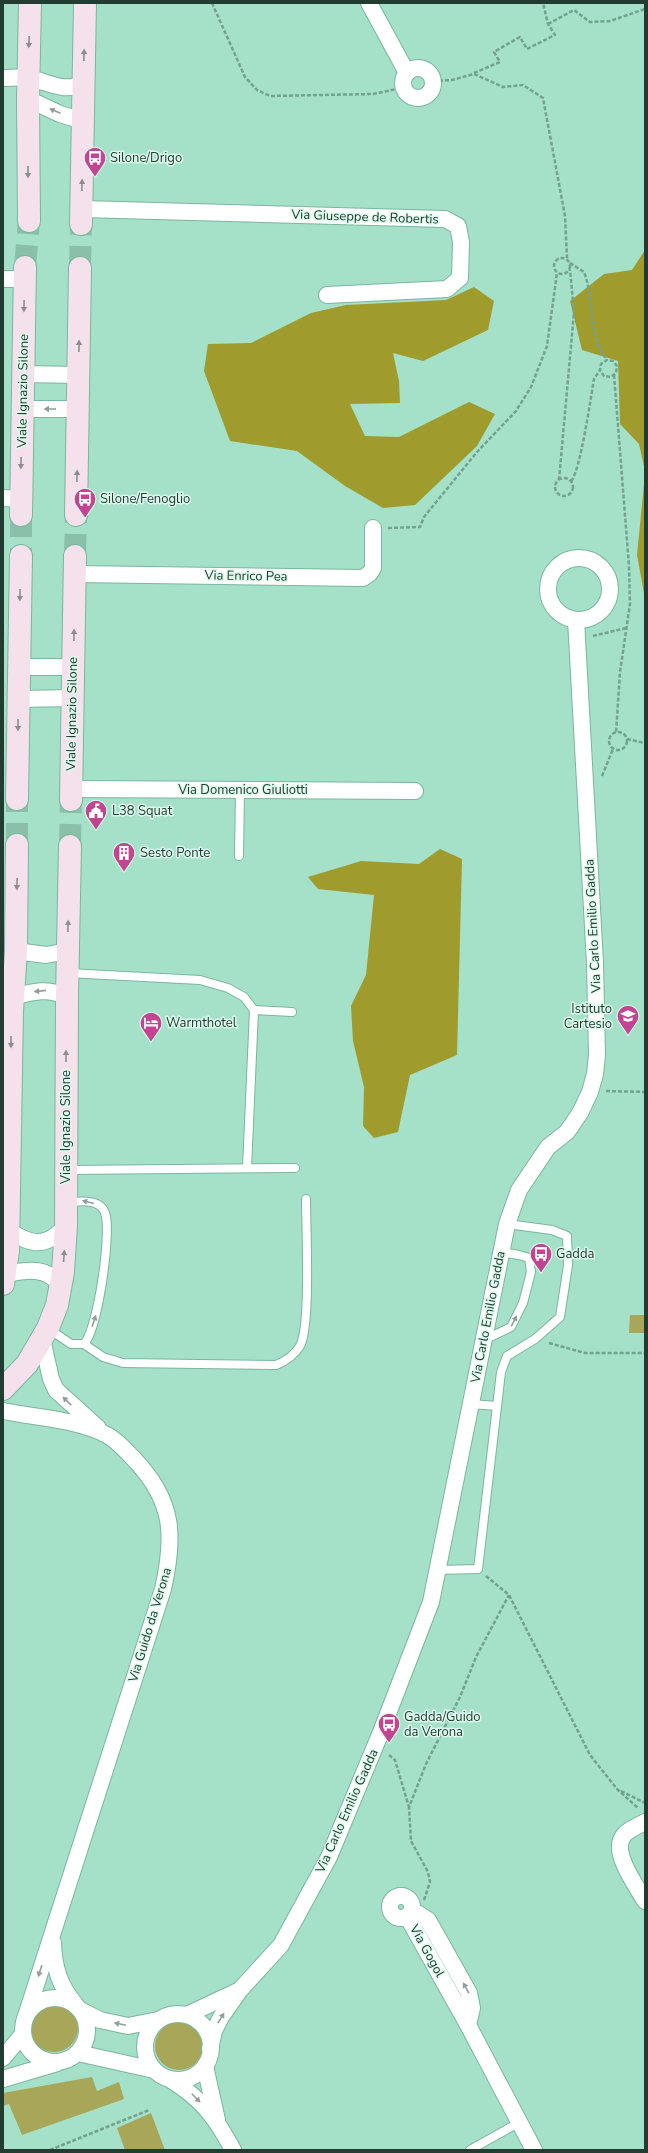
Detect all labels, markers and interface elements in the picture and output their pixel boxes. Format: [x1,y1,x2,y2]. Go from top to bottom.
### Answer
one-way arrow [26,36,32,49]
one-way arrow [81,48,87,61]
one-way arrow [48,108,60,114]
bus stop icon: Silone/Drigo [82,145,108,178]
place label: Silone/Drigo [110,149,182,167]
one-way arrow [25,166,31,179]
one-way arrow [79,178,85,191]
street label: Via Giuseppe de Robertis [290,205,439,229]
one-way arrow [21,300,27,313]
street label: Viale Ignazio Silone [13,334,33,449]
one-way arrow [76,339,82,352]
one-way arrow [43,406,56,412]
one-way arrow [18,457,25,469]
one-way arrow [74,469,80,482]
bus stop icon: Silone/Fenoglio [72,486,98,519]
place label: Silone/Fenoglio [100,490,190,508]
street label: Via Enrico Pea [203,566,288,586]
one-way arrow [17,589,23,602]
one-way arrow [70,629,77,641]
street label: Viale Ignazio Silone [62,657,82,772]
one-way arrow [15,719,21,732]
street label: Via Domenico Giuliotti [177,781,308,799]
public building icon: L38 Squat [83,798,109,831]
place label: L38 Squat [112,802,173,820]
building icon: Sesto Ponte [111,840,137,873]
place label: Sesto Ponte [140,844,210,862]
street label: Via Carlo Emilio Gadda [581,859,606,994]
one-way arrow [14,878,20,891]
one-way arrow [65,919,71,932]
one-way arrow [34,988,46,995]
place label: Istituto Cartesio [564,1000,612,1033]
school or university icon: Istituto Cartesio [615,1003,641,1036]
hotel icon: Warmthotel [138,1010,164,1043]
place label: Warmthotel [166,1014,237,1032]
one-way arrow [8,1036,14,1049]
one-way arrow [63,1049,69,1062]
street label: Viale Ignazio Silone [57,1070,75,1185]
one-way arrow [82,1199,95,1205]
bus stop icon: Gadda [528,1241,554,1274]
place label: Gadda [556,1245,594,1263]
street label: Via Carlo Emilio Gadda [466,1249,510,1386]
one-way arrow [60,1250,67,1262]
one-way arrow [92,1314,98,1326]
one-way arrow [511,1315,517,1326]
one-way arrow [62,1396,72,1406]
street label: Via Guido da Verona [124,1565,176,1686]
place label: Gadda/Guido da Verona [404,1708,480,1741]
bus stop icon: Gadda/Guido da Verona [376,1711,402,1744]
street label: Via Carlo Emilio Gadda [311,1746,383,1877]
street label: Via Gogol [405,1921,449,1981]
one-way arrow [37,1965,43,1977]
one-way arrow [463,1982,470,1994]
one-way arrow [217,2013,225,2023]
one-way arrow [114,2020,126,2026]
one-way arrow [191,2093,201,2103]

